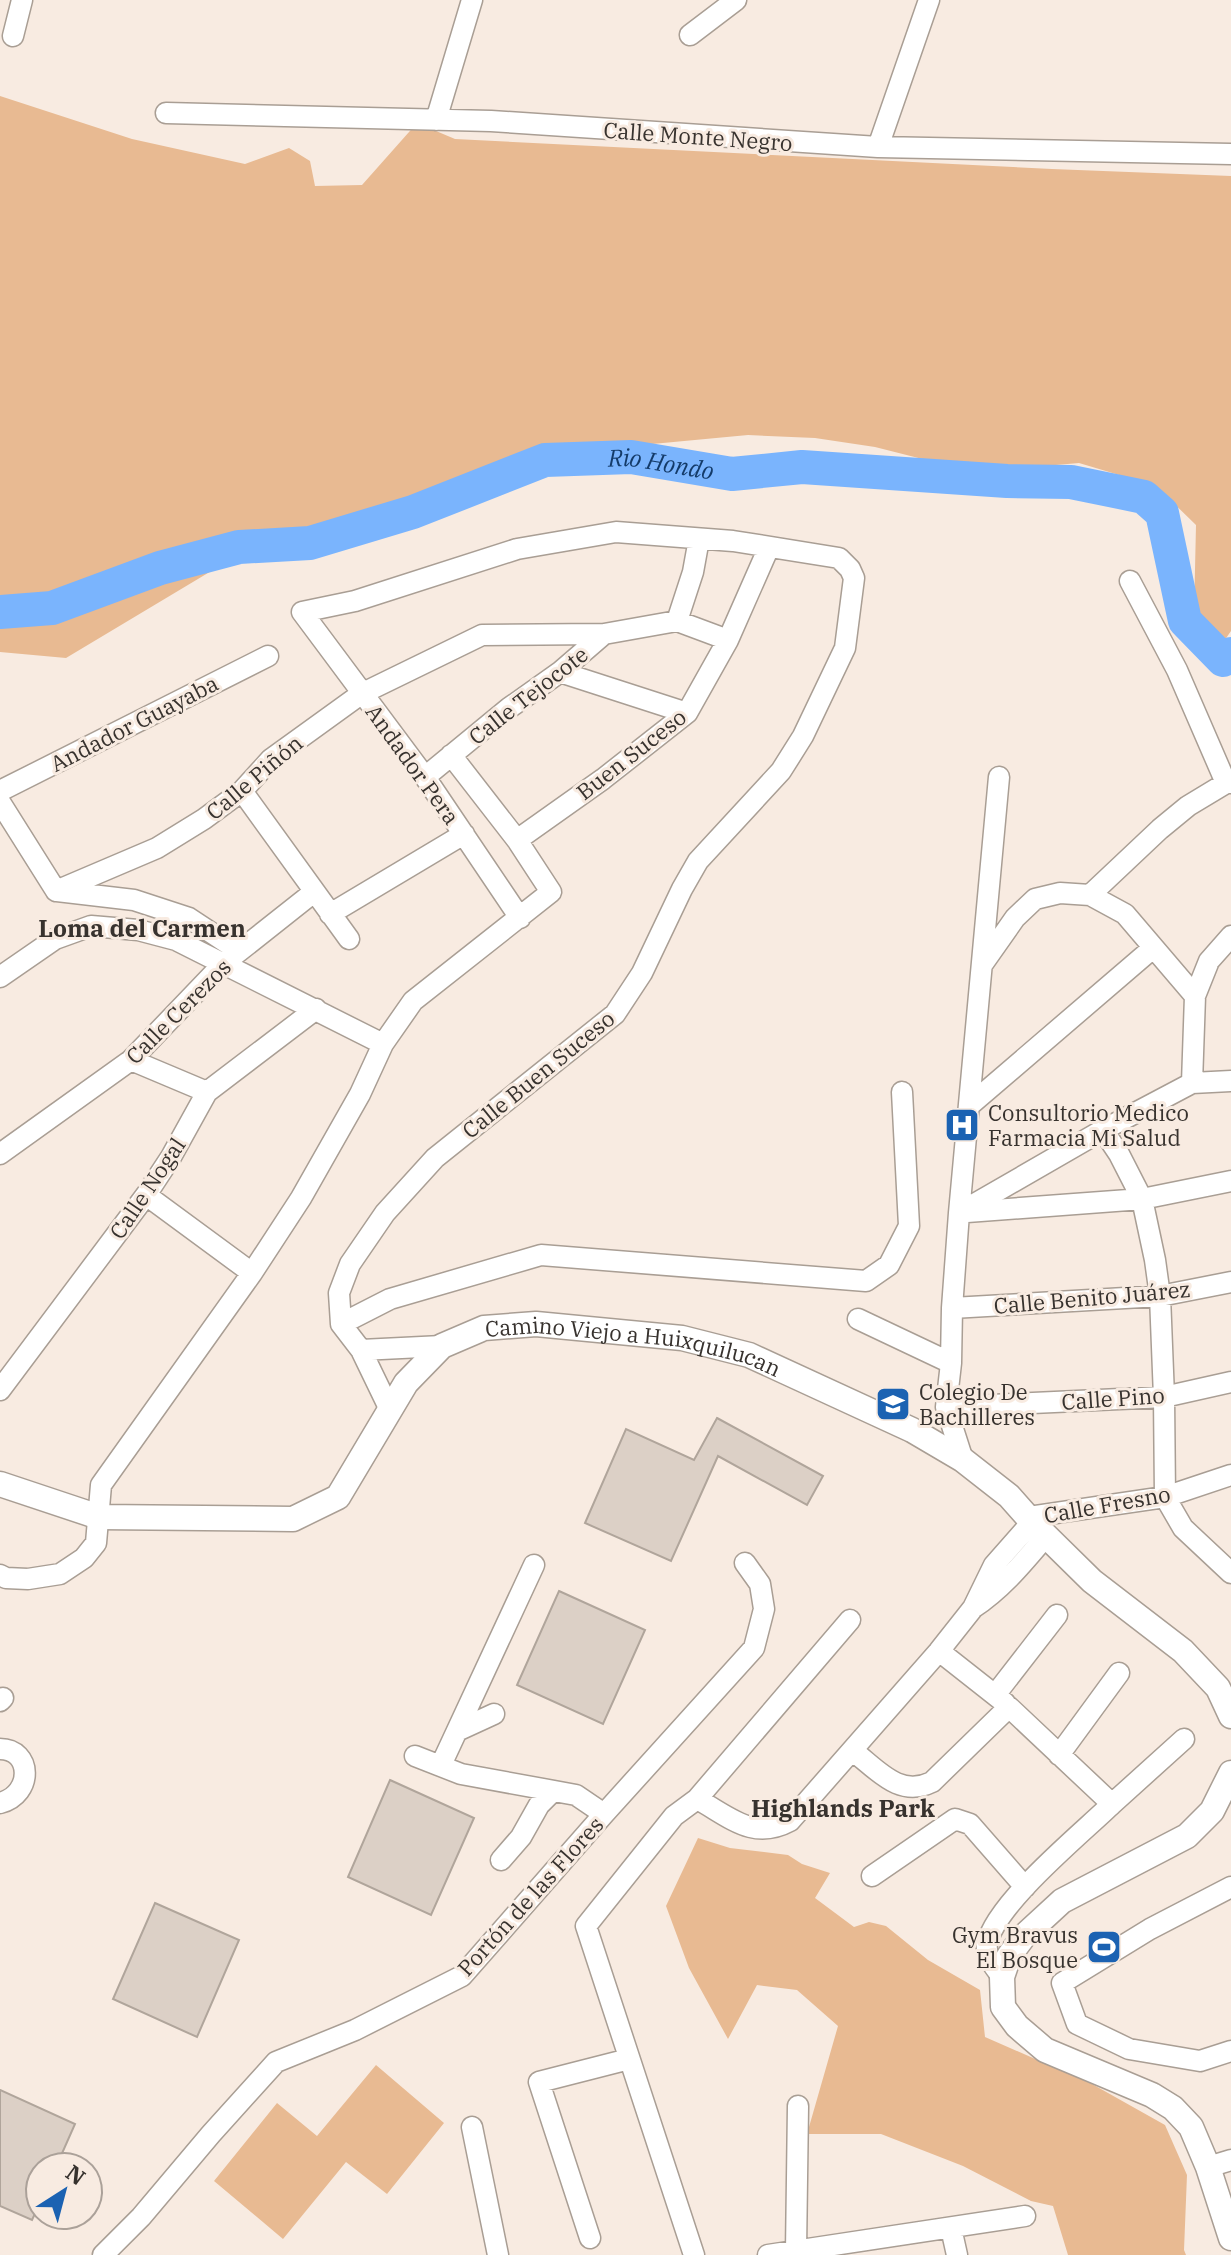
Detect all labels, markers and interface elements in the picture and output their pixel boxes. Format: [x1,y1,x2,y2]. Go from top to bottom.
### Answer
street label: Calle Monte Negro [603,115,793,157]
water label: Rio Hondo [606,441,716,487]
street label: Calle Tejocote [462,639,594,751]
street label: Andador Guayaba [45,668,223,778]
street label: Andador Pera [360,698,466,830]
street label: Buen Suceso [570,702,692,806]
street label: Calle Piñón [200,728,308,826]
district label: Loma del Carmen [38,912,246,944]
street label: Calle Cerezos [119,952,237,1070]
street label: Calle Buen Suceso [456,1004,620,1144]
place label: Consultorio Medico Farmacia Mi Salud [988,1098,1189,1152]
hospital icon: Consultorio Medico Farmacia Mi Salud [943,1106,981,1144]
street label: Calle Nogal [103,1132,191,1244]
street label: Calle Benito Juárez [993,1274,1191,1320]
street label: Camino Viejo a Huixquilucan [484,1309,786,1382]
place label: Colegio De Bachilleres [919,1377,1035,1431]
street label: Calle Pino [1060,1380,1166,1416]
school or university icon: Colegio De Bachilleres [874,1385,912,1423]
street label: Calle Fresno [1041,1479,1173,1529]
district label: Highlands Park [751,1792,935,1824]
street label: Portón de las Flores [451,1810,609,1982]
place label: Gym Bravus El Bosque [952,1920,1078,1974]
sports icon: Gym Bravus El Bosque [1085,1928,1123,1966]
north arrow [24,2151,104,2231]
text: N [60,2158,92,2191]

